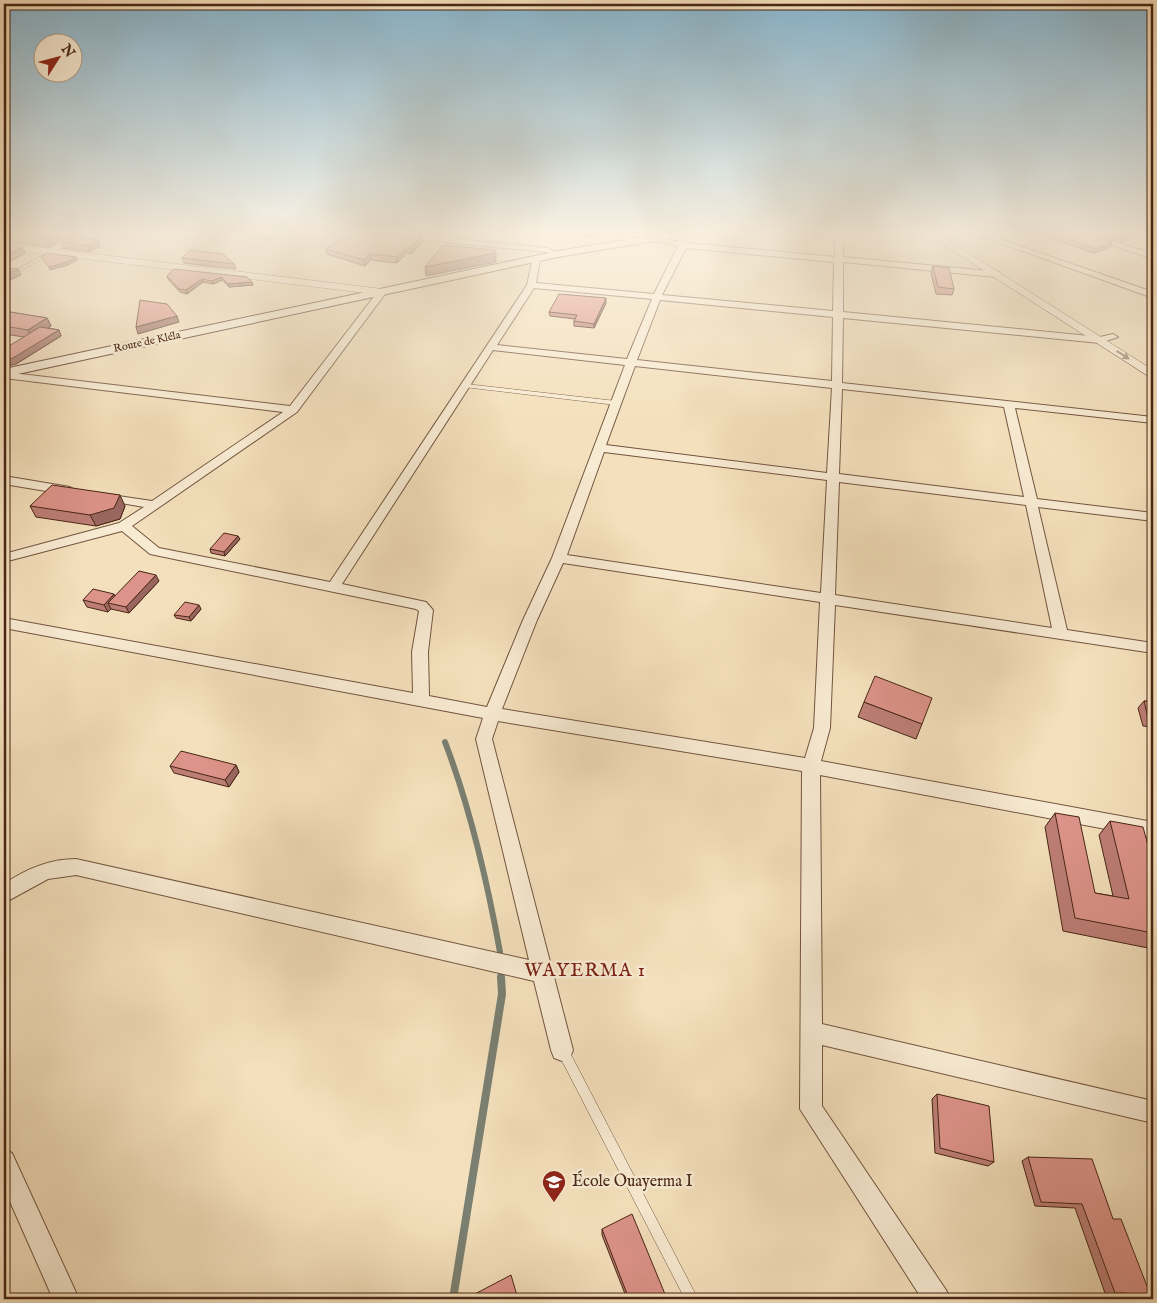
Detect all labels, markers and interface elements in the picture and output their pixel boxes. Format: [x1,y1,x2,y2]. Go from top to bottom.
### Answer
north arrow [32,32,82,82]
text: N [56,40,79,61]
street label: Route de Kléla [112,328,182,356]
one-way arrow [1116,350,1129,360]
district label: WAYERMA 1 [524,959,646,983]
school or university icon: École Ouayerma I [541,1169,567,1203]
place label: École Ouayerma I [572,1170,693,1192]

